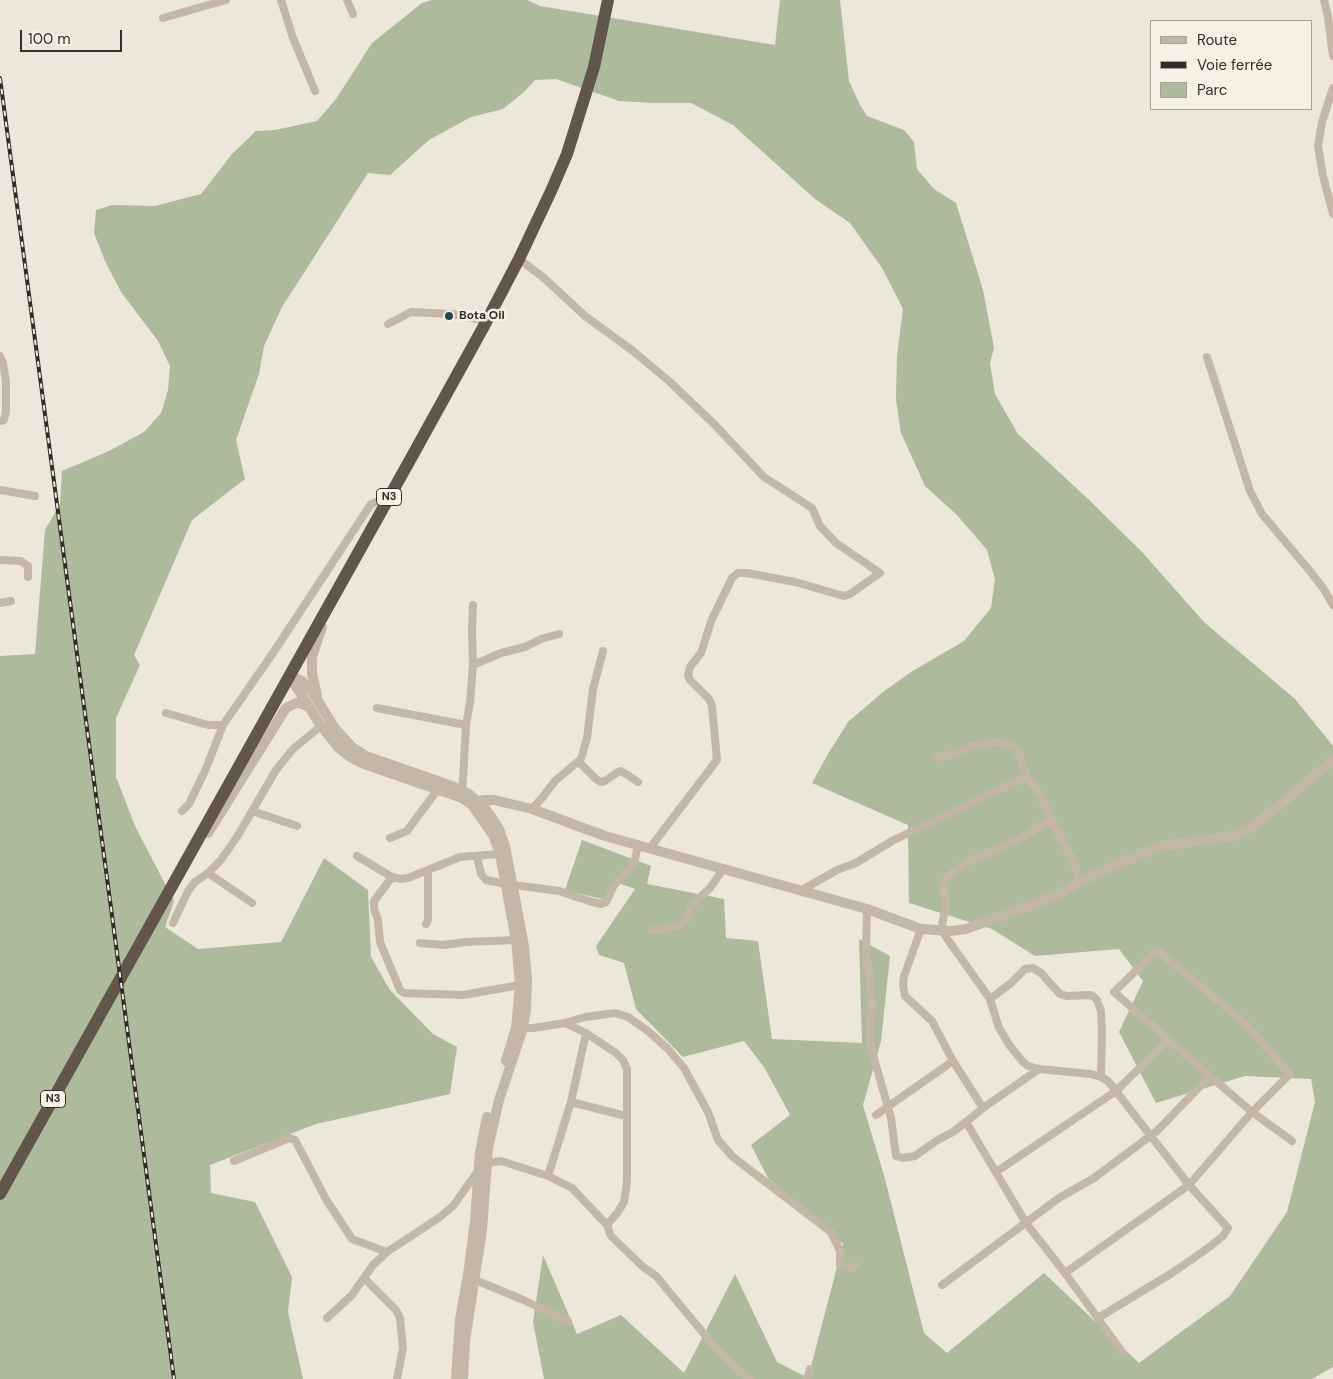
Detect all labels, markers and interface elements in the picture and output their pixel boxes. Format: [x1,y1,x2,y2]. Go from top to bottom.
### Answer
scale bar [22,20,125,52]
legend [1150,20,1313,110]
text: 100 m [28,29,71,49]
text: Route [1197,30,1237,50]
text: Voie ferrée [1197,55,1272,75]
text: Parc [1197,80,1227,100]
place label: Bota Oil [459,309,505,323]
marker: Bota Oil [443,310,455,322]
road number: N3 [376,488,402,506]
road number: N3 [40,1090,66,1108]

